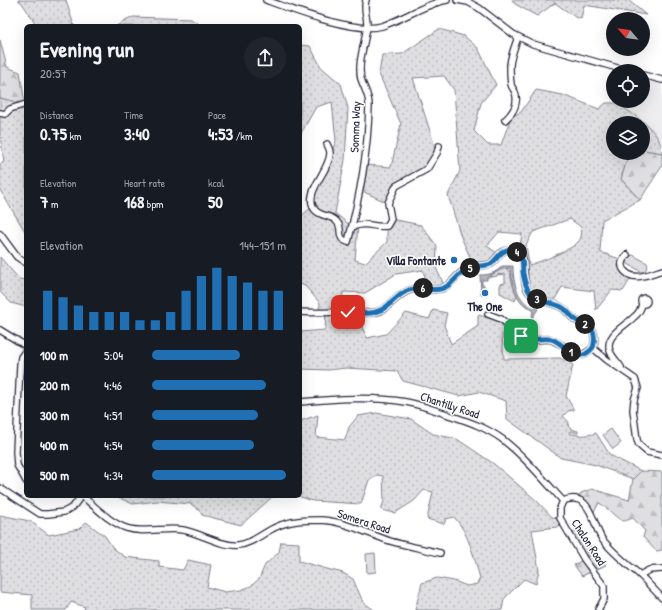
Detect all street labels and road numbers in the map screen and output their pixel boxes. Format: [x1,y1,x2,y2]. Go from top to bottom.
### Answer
street label: Somma Way [346,101,364,153]
street label: Chantilly Road [418,387,482,423]
street label: Somera Road [335,504,393,538]
street label: Chalon Road [568,515,611,569]

